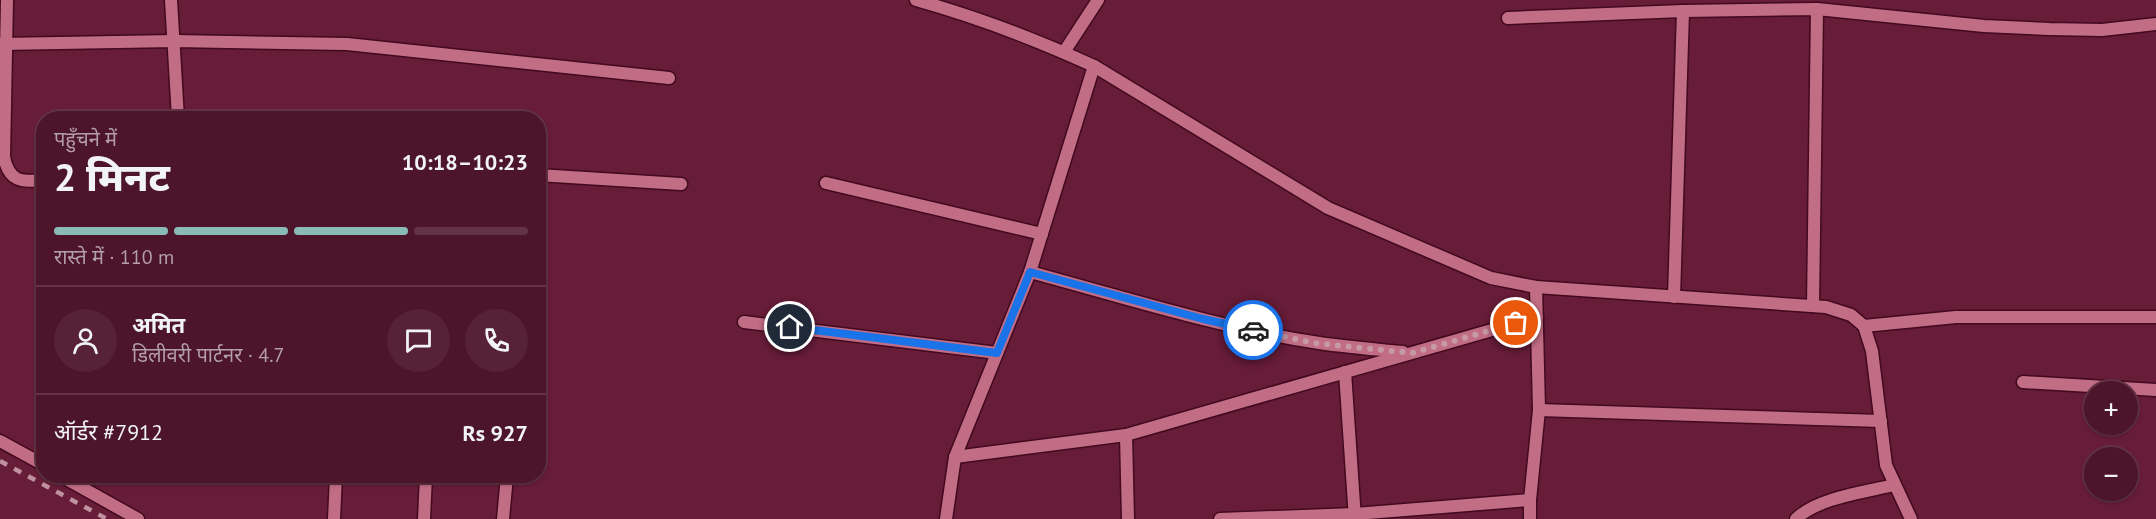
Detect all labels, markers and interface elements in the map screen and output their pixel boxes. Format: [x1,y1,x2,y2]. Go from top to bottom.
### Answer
text: पहुँचने में [54,126,117,152]
text: 10:18–10:23 [402,148,528,176]
text: 2 मिनट [54,151,170,202]
text: रास्ते में · 110 m [54,244,174,270]
pin [1490,297,1541,348]
courier [1223,300,1283,360]
pin [764,301,815,352]
icon: bag [1499,306,1532,339]
button: person [54,309,117,372]
button: chat [387,309,450,372]
button: phone [465,309,528,372]
icon: home [773,310,806,343]
text: अमित [132,311,185,339]
icon: car [1237,314,1270,347]
text: डिलीवरी पार्टनर · 4.7 [132,342,284,368]
map controls [2084,381,2138,501]
button: + [2084,381,2138,435]
text: ऑर्डर #7912 [54,418,163,446]
text: Rs 927 [462,419,528,447]
button: − [2084,447,2138,501]

